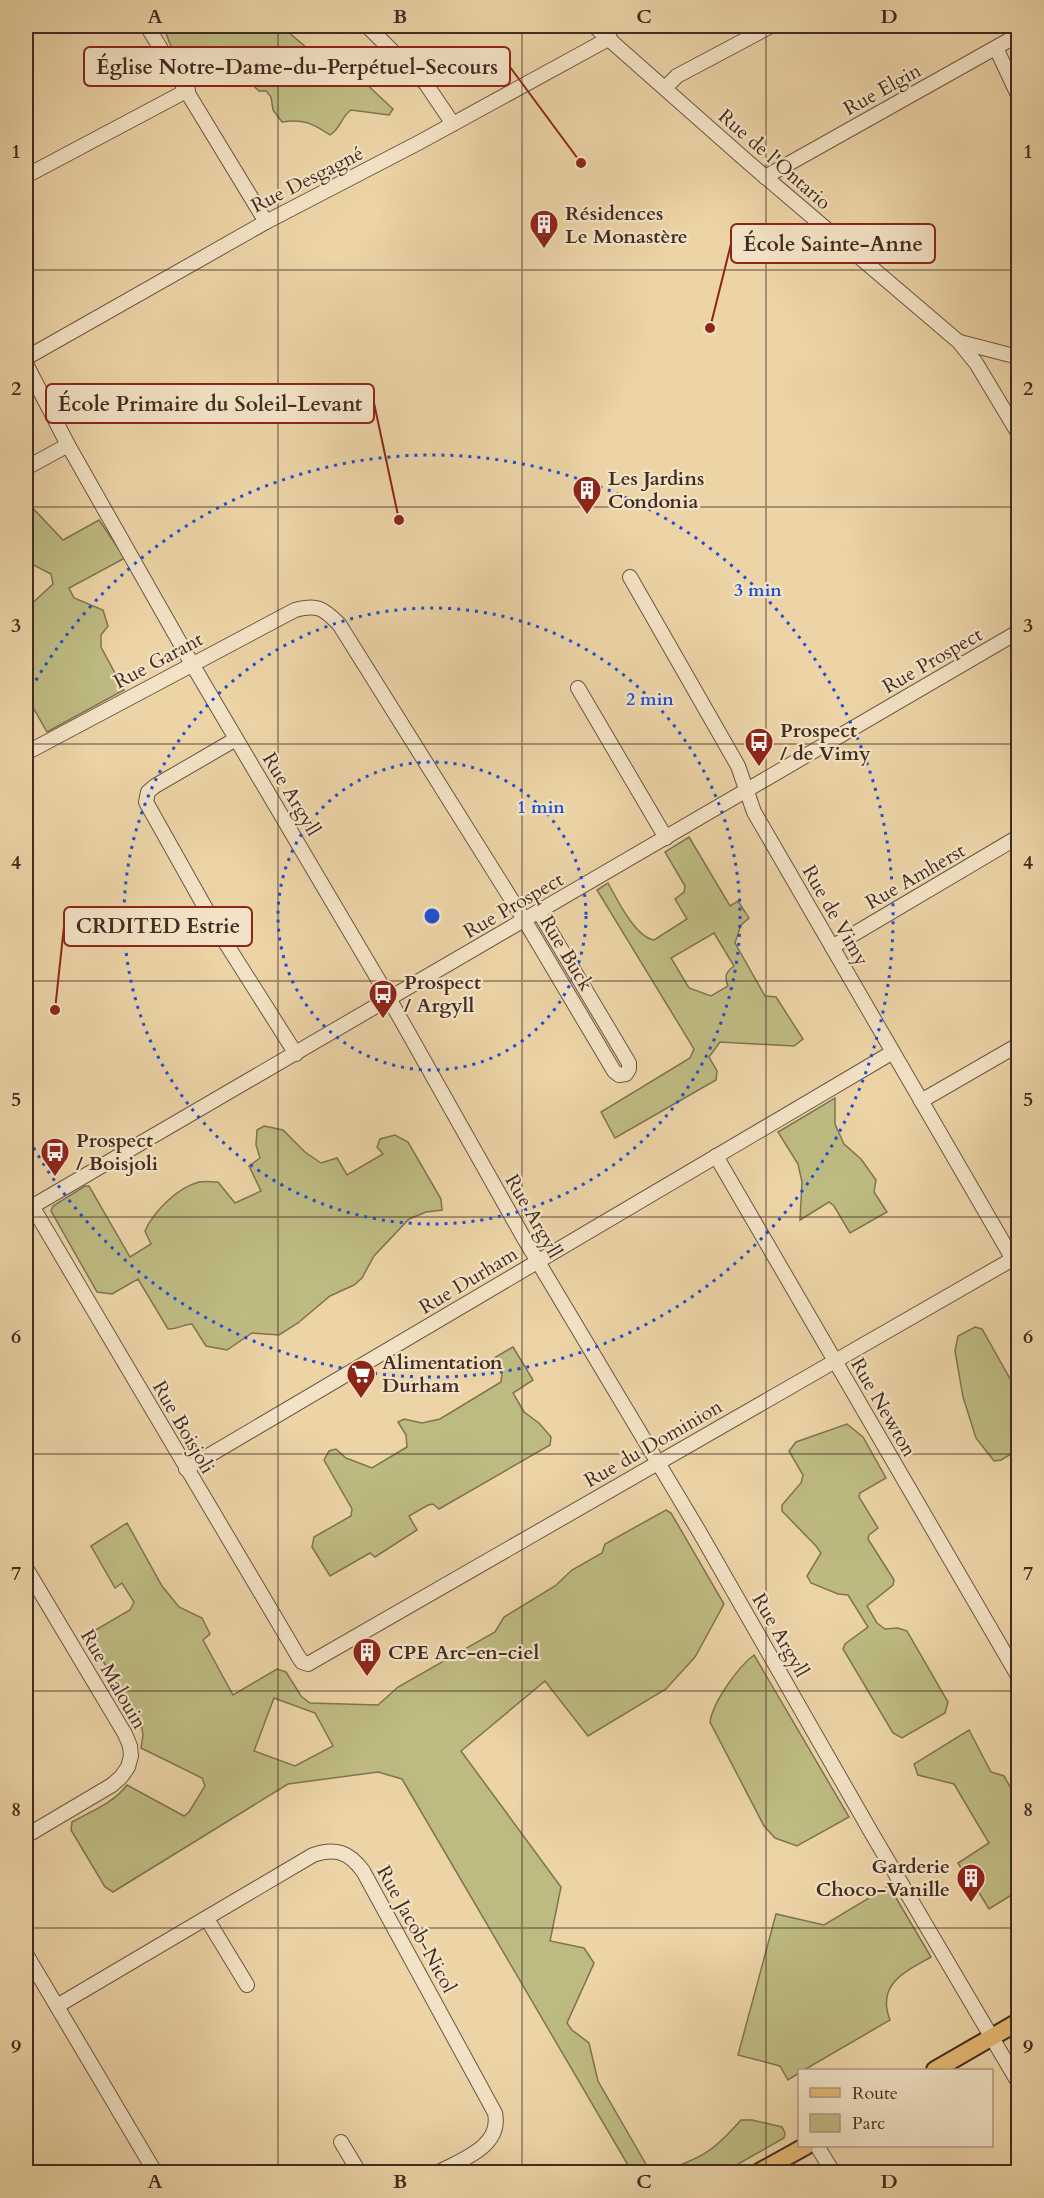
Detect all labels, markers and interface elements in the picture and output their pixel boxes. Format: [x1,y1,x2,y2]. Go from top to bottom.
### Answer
text: A [147,3,163,30]
text: B [393,3,407,30]
text: C [636,3,652,30]
text: D [880,3,898,30]
callout: Église Notre-Dame-du-Perpétuel-Secours [84,47,510,86]
text: Église Notre-Dame-du-Perpétuel-Secours [96,53,498,82]
street label: Rue Elgin [839,57,926,122]
street label: Rue de l'Ontario [712,103,837,216]
text: 1 [11,138,21,165]
text: 1 [1023,138,1033,165]
street label: Rue Desgagné [246,140,368,219]
place label: Résidences Le Monastère [565,200,688,250]
building icon: Résidences Le Monastère [528,208,560,250]
callout: École Sainte-Anne [731,224,935,263]
text: École Sainte-Anne [743,230,923,259]
text: 2 [11,375,21,402]
text: 2 [1023,375,1033,402]
callout: École Primaire du Soleil-Levant [46,384,374,423]
text: École Primaire du Soleil-Levant [58,390,363,419]
place label: Les Jardins Condonia [608,465,704,515]
building icon: Les Jardins Condonia [571,474,603,516]
text: 3 min [734,578,782,603]
text: 3 [11,612,21,639]
text: 3 [1023,612,1033,639]
street label: Rue Prospect [877,621,988,700]
street label: Rue Garant [109,625,208,695]
text: 2 min [626,687,674,712]
place label: Prospect / de Vimy [780,717,871,767]
bus stop icon: Prospect / de Vimy [743,726,775,768]
street label: Rue Argyll [256,748,327,841]
text: 1 min [517,795,565,820]
street label: Rue Amherst [861,837,971,916]
text: 4 [11,849,21,876]
text: 4 [1023,849,1033,876]
street label: Rue de Vimy [796,860,876,971]
street label: Rue Prospect [458,866,569,945]
centre of rings [422,906,442,926]
callout: CRDITED Estrie [64,907,252,946]
street label: Rue Buck [533,910,600,996]
text: CRDITED Estrie [76,912,240,941]
place label: Prospect / Argyll [404,969,481,1019]
bus stop icon: Prospect / Argyll [367,978,399,1020]
text: 5 [11,1086,21,1113]
text: 5 [1023,1086,1033,1113]
place label: Prospect / Boisjoli [76,1127,158,1177]
bus stop icon: Prospect / Boisjoli [39,1136,71,1178]
street label: Rue Argyll [499,1169,568,1263]
street label: Rue Durham [414,1240,523,1320]
text: 6 [11,1323,21,1350]
text: 6 [1023,1323,1033,1350]
place label: Alimentation Durham [382,1349,503,1399]
street label: Rue Newton [844,1353,923,1462]
supermarket icon: Alimentation Durham [345,1358,377,1400]
street label: Rue Boisjoli [146,1376,221,1479]
street label: Rue du Dominion [579,1393,728,1494]
text: 7 [11,1560,21,1587]
text: 7 [1023,1560,1033,1587]
street label: Rue Argyll [746,1588,815,1682]
street label: Rue Malouin [74,1625,153,1734]
building icon: CPE Arc-en-ciel [351,1636,383,1678]
place label: CPE Arc-en-ciel [388,1639,539,1666]
text: 8 [11,1796,21,1823]
text: 8 [1023,1796,1033,1823]
place label: Garderie Choco-Vanille [816,1853,950,1903]
street label: Rue Jacob-Nicol [370,1861,463,1998]
building icon: Garderie Choco-Vanille [955,1862,987,1904]
text: 9 [11,2033,21,2060]
text: 9 [1023,2033,1033,2060]
legend [798,2069,993,2147]
text: Route [852,2081,898,2106]
text: Parc [852,2111,885,2136]
text: A [147,2168,163,2195]
text: B [393,2168,407,2195]
text: C [636,2168,652,2195]
text: D [880,2168,898,2195]

